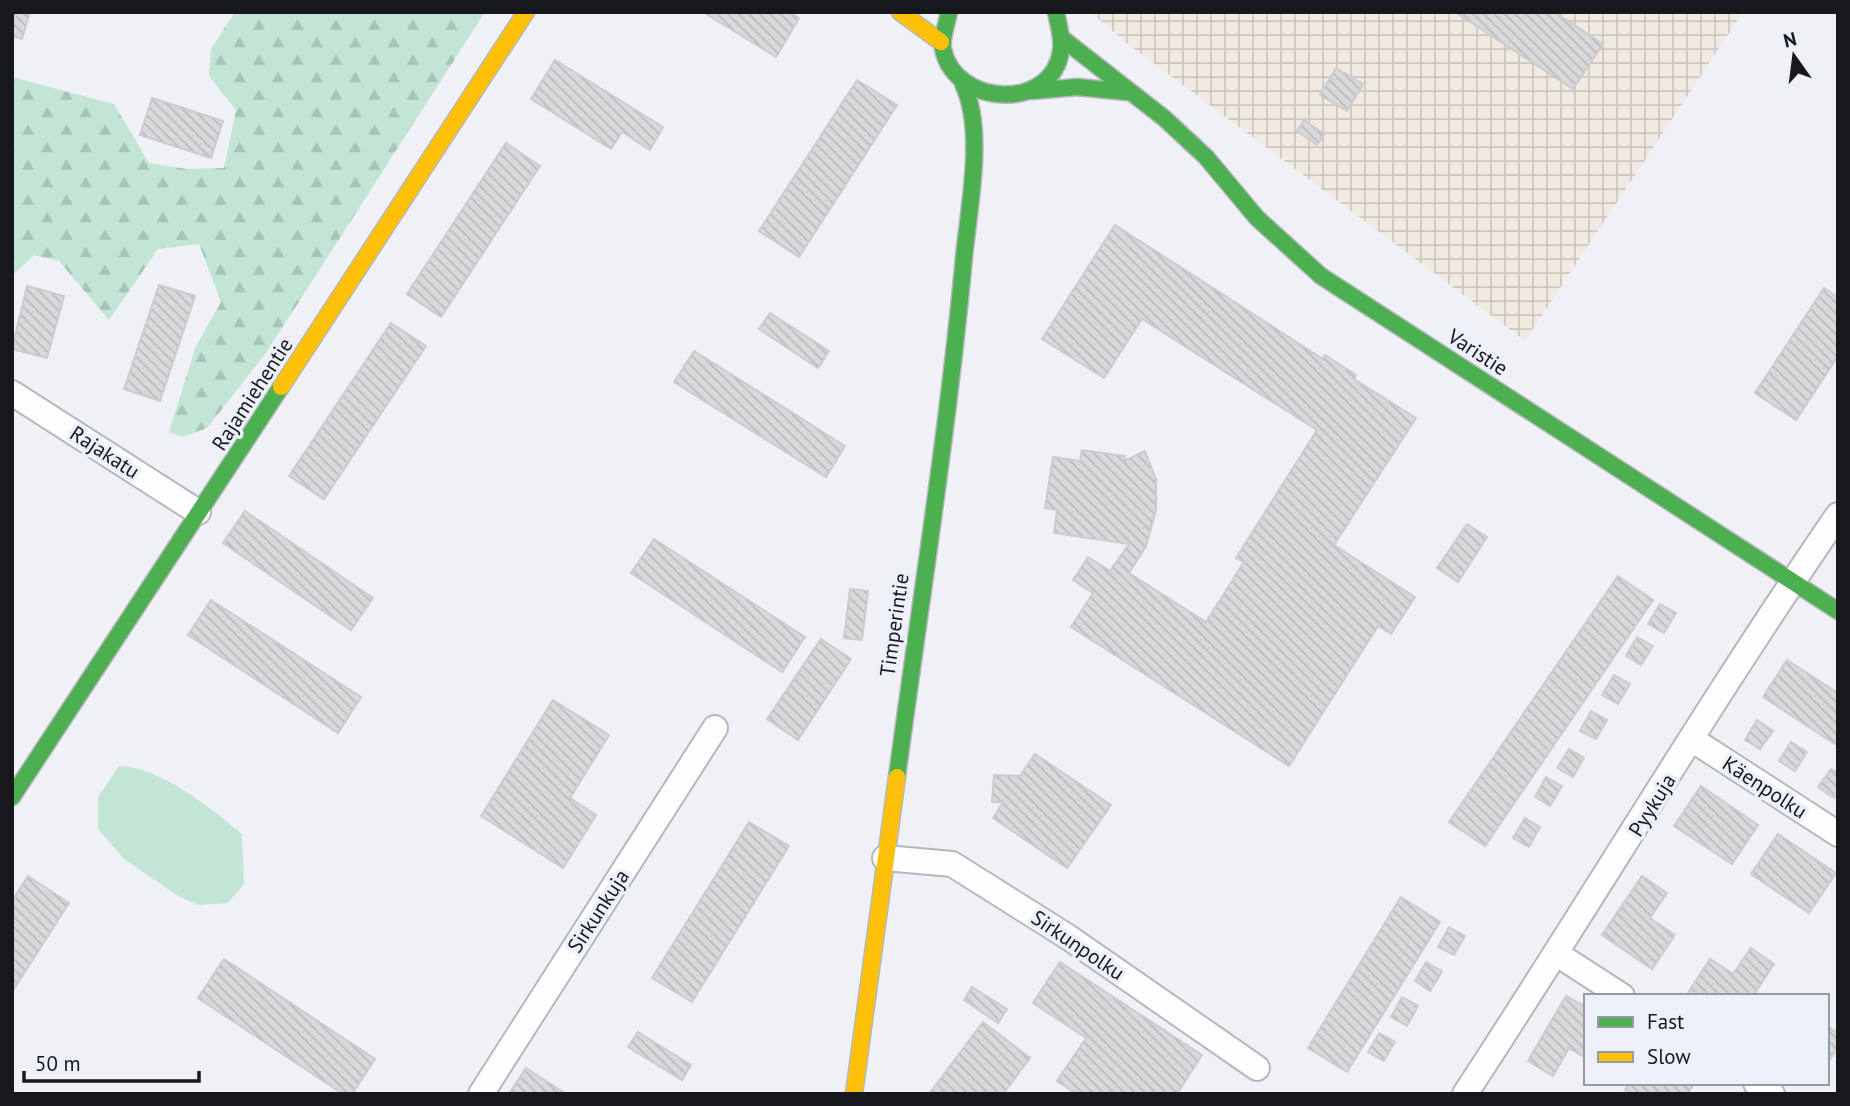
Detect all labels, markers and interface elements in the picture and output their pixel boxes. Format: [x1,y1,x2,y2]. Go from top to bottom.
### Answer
north arrow [1759,21,1829,91]
text: N [1781,26,1799,53]
street label: Varistie [1442,322,1513,381]
street label: Rajamiehentie [206,332,298,456]
street label: Rajakatu [65,420,145,484]
street label: Timperintie [873,572,915,678]
street label: Käenpolku [1718,750,1812,824]
street label: Pyykuja [1622,769,1682,841]
street label: Sirkunkuja [561,864,635,958]
street label: Sirkunpolku [1026,904,1130,986]
legend [1584,994,1829,1085]
text: Fast [1647,1008,1684,1035]
scale bar [24,1040,200,1084]
text: Slow [1647,1043,1691,1070]
text: 50 m [35,1050,81,1077]

